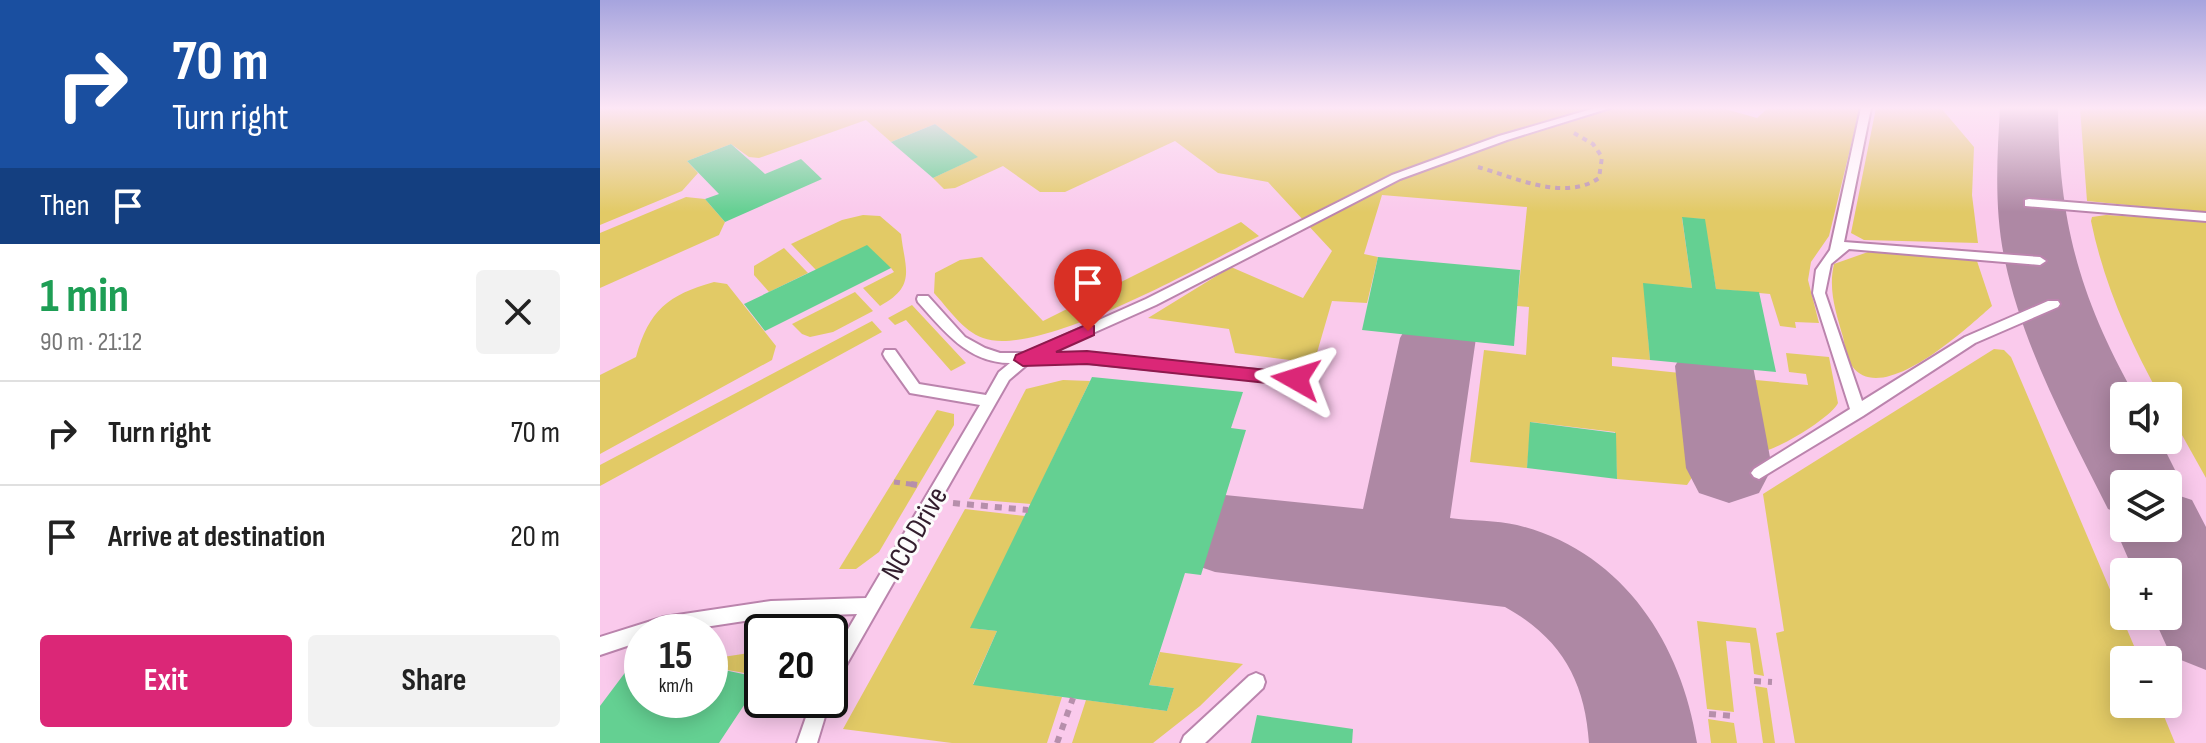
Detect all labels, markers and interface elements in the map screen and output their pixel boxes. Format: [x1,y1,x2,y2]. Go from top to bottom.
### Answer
text: 70 m [172,29,269,96]
icon: right [40,32,144,136]
text: Turn right [172,97,289,140]
icon: arrive [106,184,150,228]
text: Then [40,188,90,224]
pin [1054,249,1122,331]
icon: arrive [1066,261,1110,305]
text: 1 min [40,268,129,325]
button: close [476,270,560,354]
text: 90 m · 21:12 [40,327,142,358]
position arrow [1254,337,1338,421]
map controls [2110,382,2182,718]
button: sound [2110,382,2182,454]
icon: right [40,411,84,455]
text: Turn right [108,415,211,451]
text: 70 m [511,415,560,451]
button: layers [2110,470,2182,542]
street label: NCO Drive [874,480,956,587]
icon: arrive [40,515,84,559]
text: Arrive at destination [108,519,325,555]
text: 20 m [510,519,560,555]
button: + [2110,558,2182,630]
speed limit sign: 20 [744,614,848,718]
text: 15 [659,632,693,680]
button: Exit [40,635,292,727]
button: Share [308,635,560,727]
button: − [2110,646,2182,718]
text: km/h [659,674,693,698]

